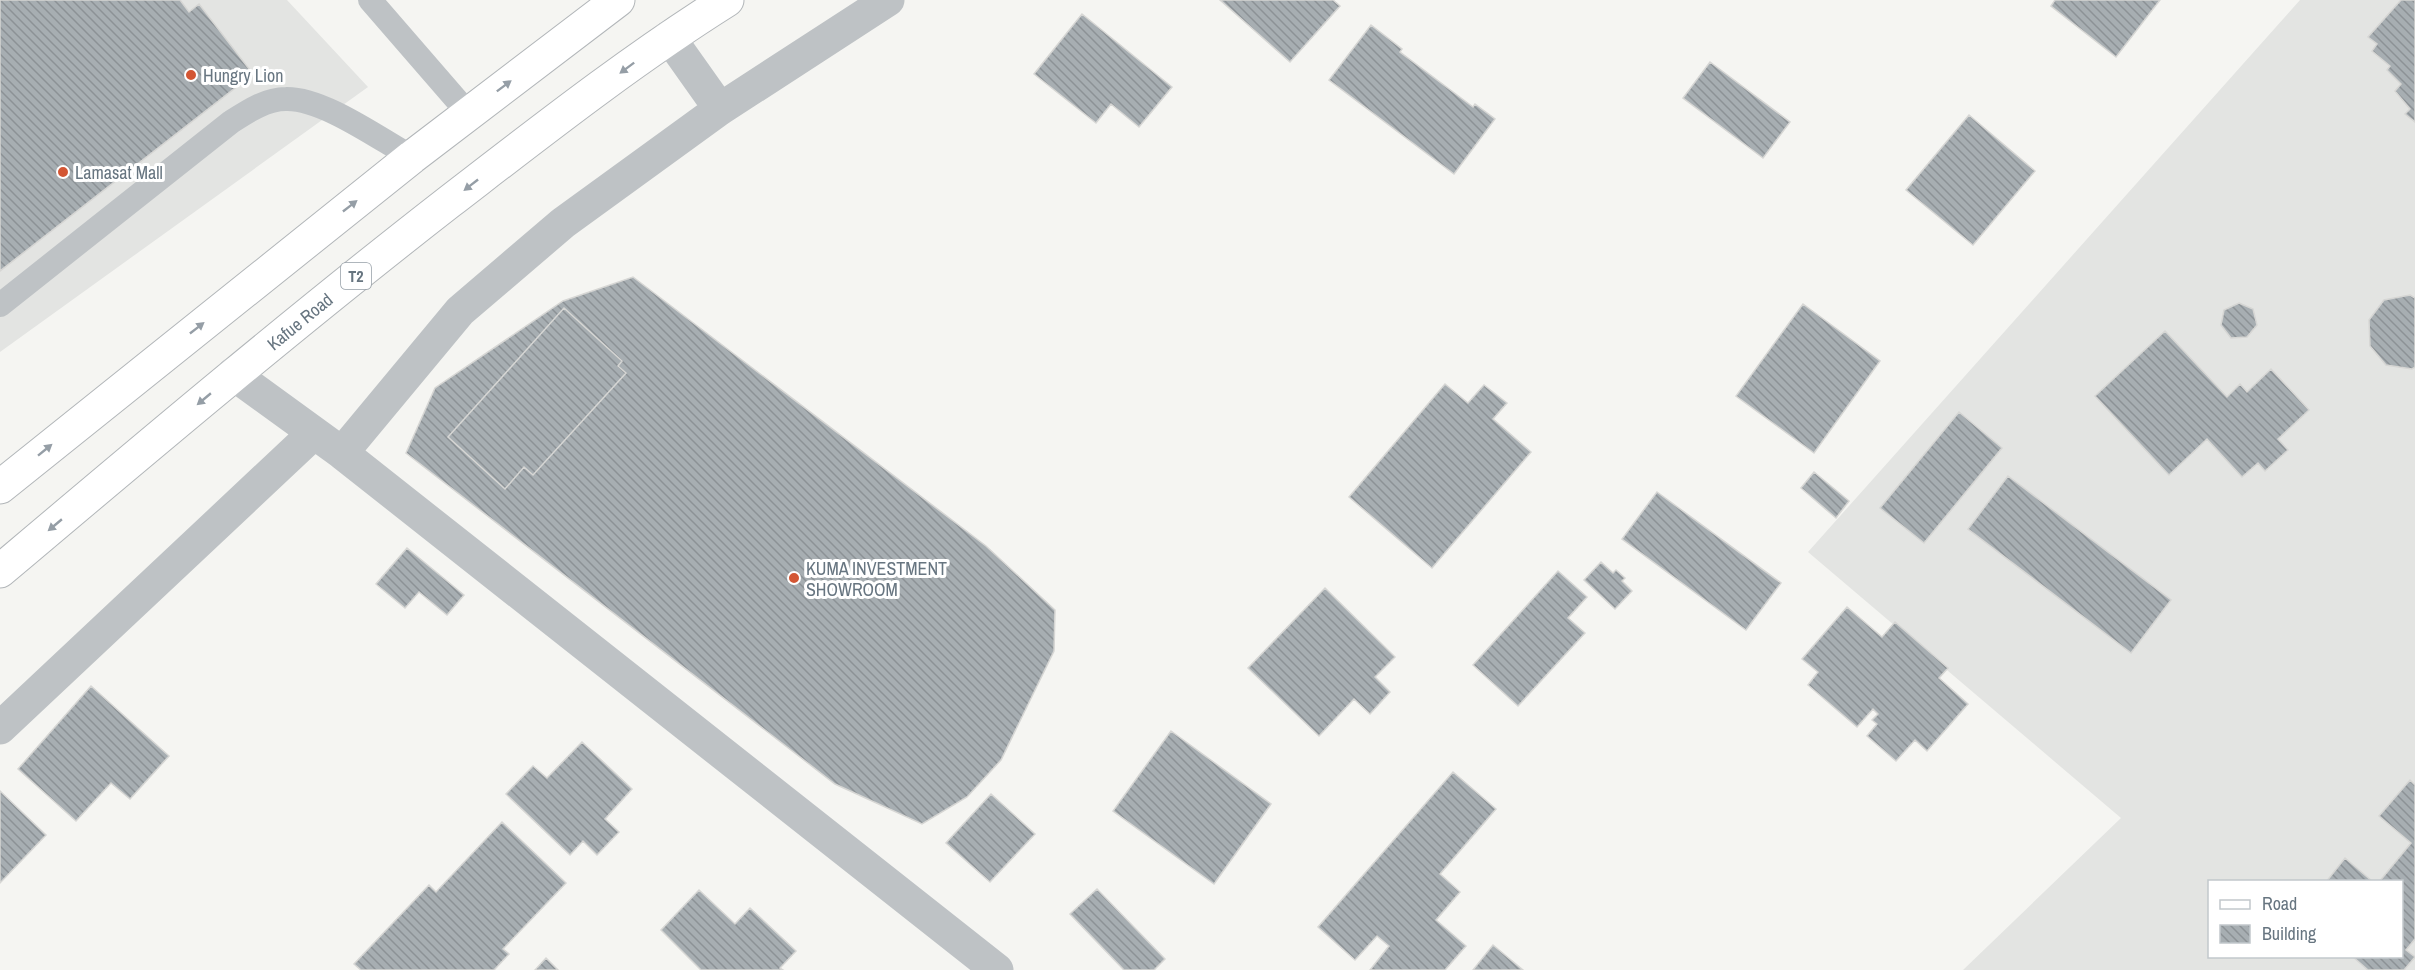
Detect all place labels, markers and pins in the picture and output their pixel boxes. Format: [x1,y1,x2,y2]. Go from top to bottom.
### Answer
place label: Hungry Lion [203,63,283,88]
marker: Hungry Lion [184,68,198,82]
place label: Lamasat Mall [75,160,163,185]
marker: Lamasat Mall [56,165,70,179]
place label: KUMA INVESTMENT SHOWROOM [806,556,947,602]
marker: KUMA INVESTMENT SHOWROOM [787,571,801,585]

